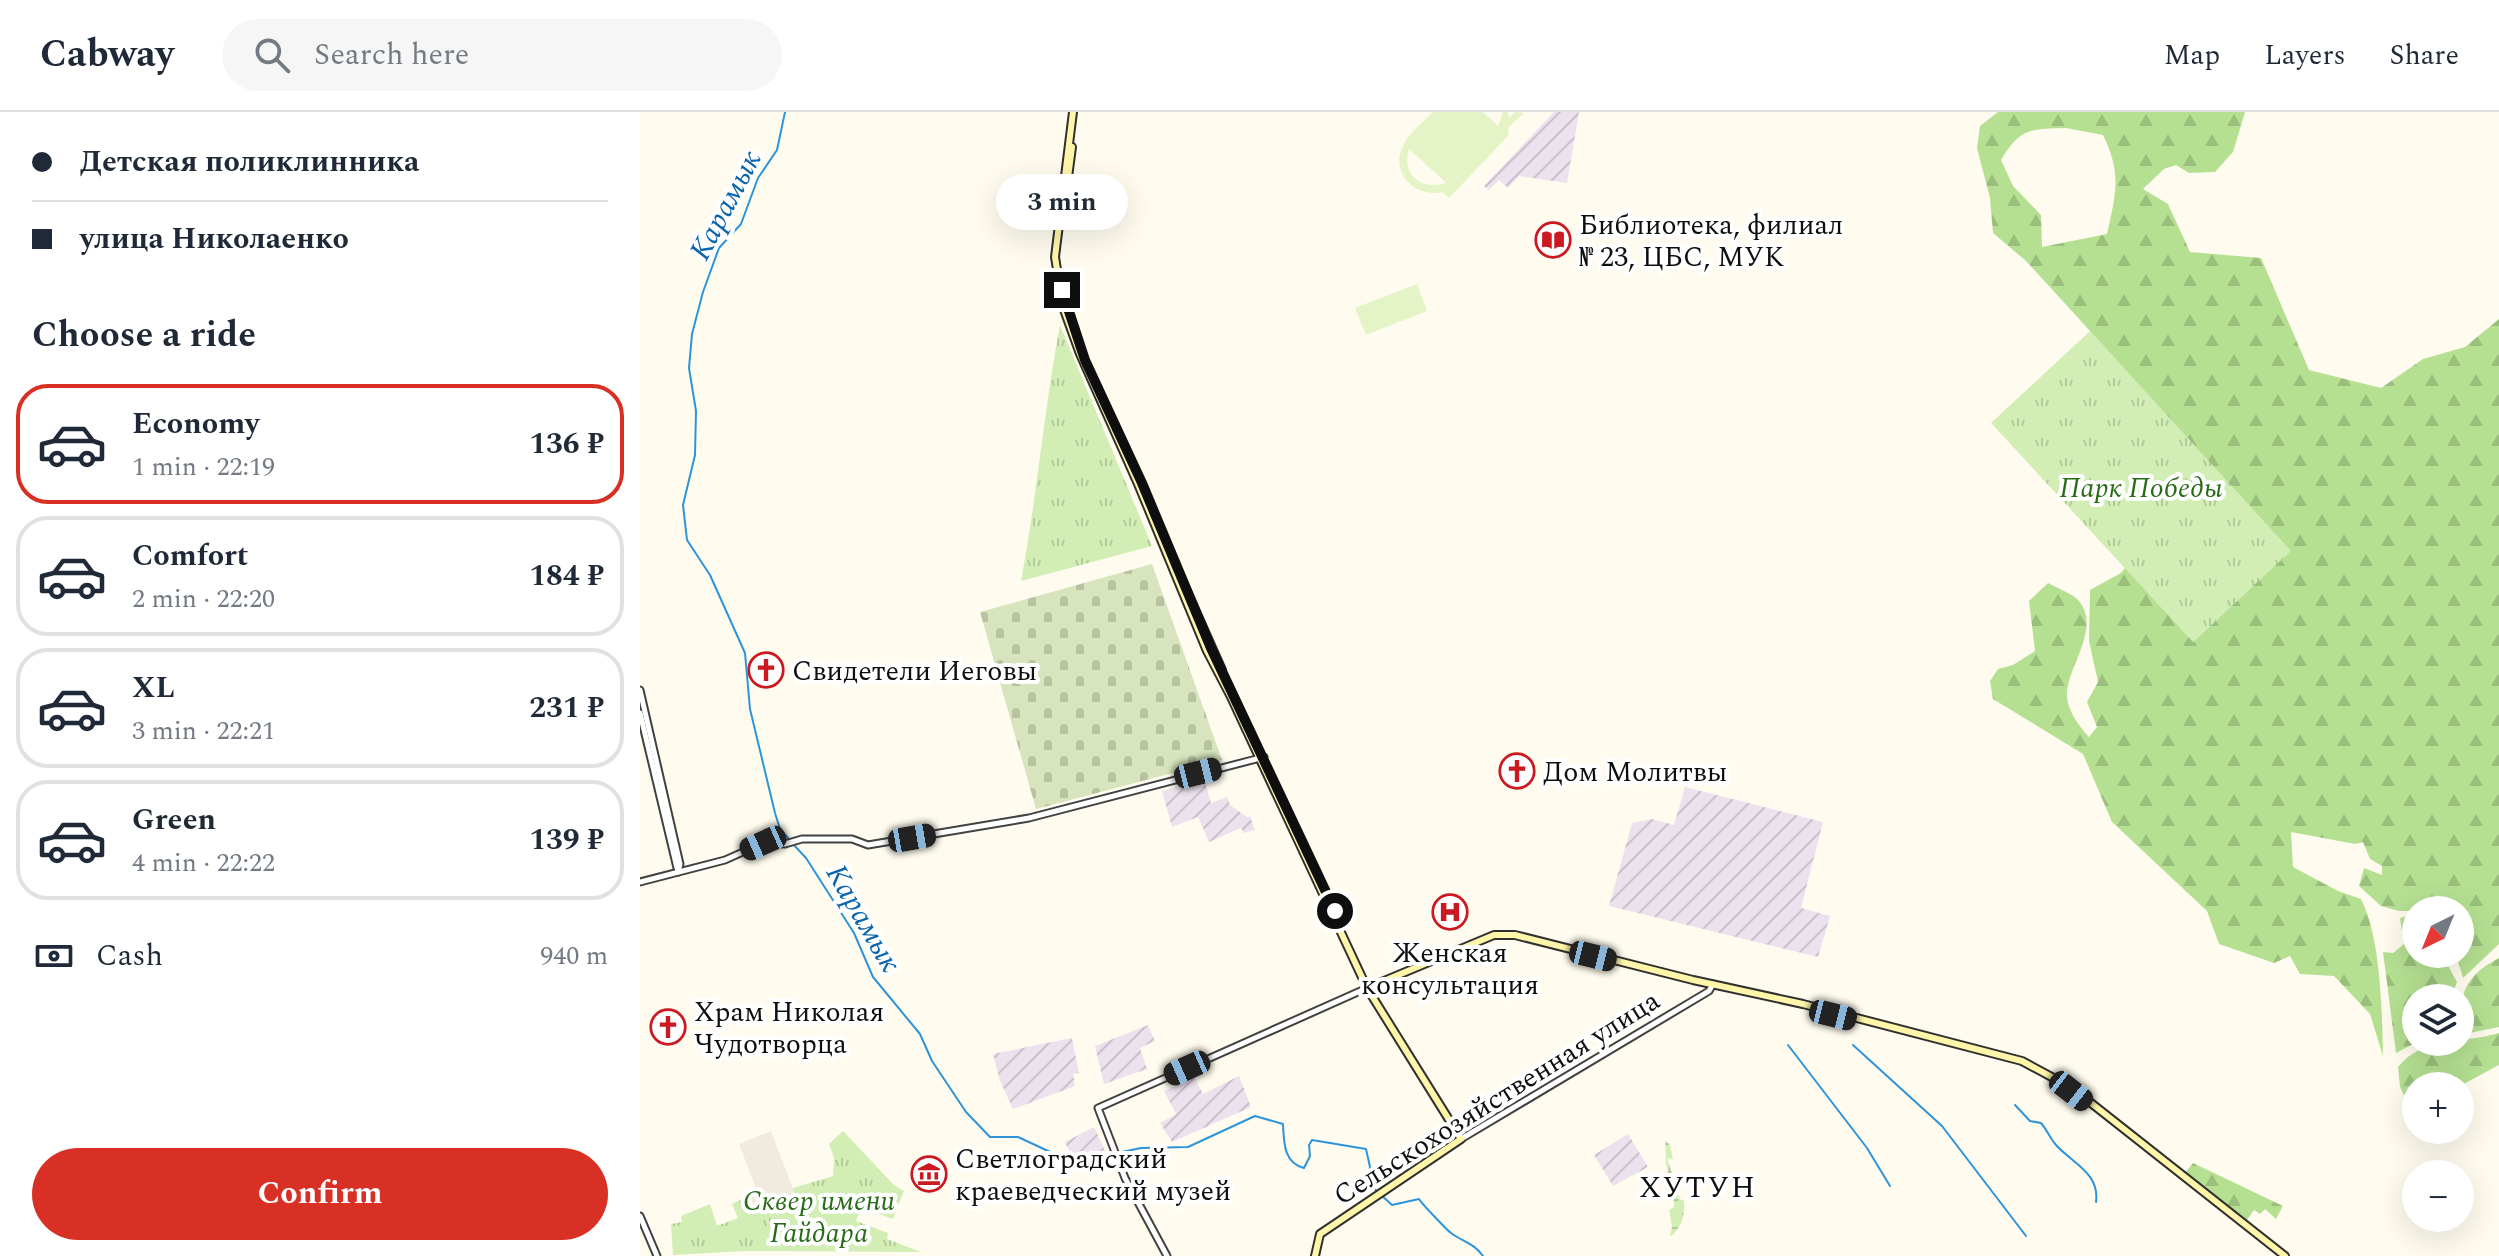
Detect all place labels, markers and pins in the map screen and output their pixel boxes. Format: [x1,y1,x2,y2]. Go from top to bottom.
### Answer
place label: Библиотека, филиал № 23, ЦБС, МУК [1579,204,1843,279]
library icon: Библиотека, филиал № 23, ЦБС, МУК [1534,221,1572,259]
place label: Свидетели Иеговы [792,650,1037,693]
church icon: Свидетели Иеговы [747,651,785,689]
place label: Дом Молитвы [1543,751,1727,794]
church icon: Дом Молитвы [1498,752,1536,790]
hospital icon: Женская консультация [1431,893,1469,931]
place label: Женская консультация [1361,932,1539,1007]
place label: Храм Николая Чудотворца [694,991,884,1066]
church icon: Храм Николая Чудотворца [649,1008,687,1046]
place label: Светлоградский краеведческий музей [955,1138,1231,1213]
museum icon: Светлоградский краеведческий музей [910,1155,948,1193]

